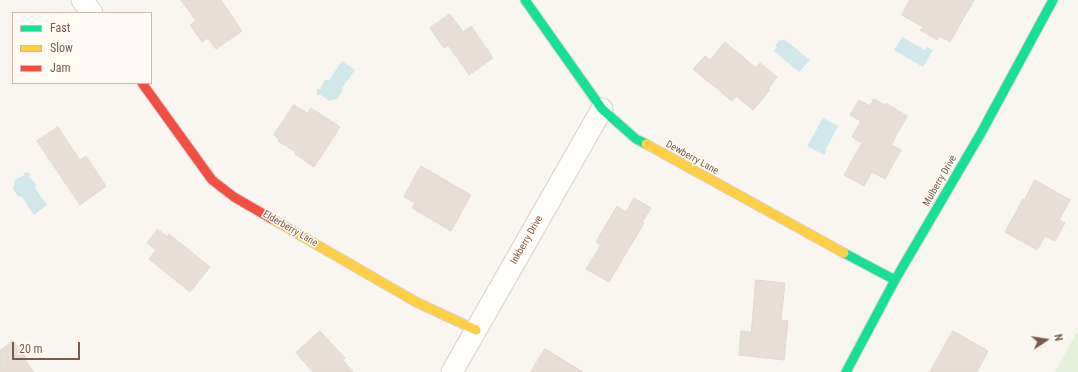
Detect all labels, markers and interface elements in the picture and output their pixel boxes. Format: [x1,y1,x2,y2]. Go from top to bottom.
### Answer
legend [12,12,152,84]
text: Fast [50,21,70,35]
text: Slow [50,41,73,55]
text: Jam [50,61,71,75]
street label: Dewberry Lane [664,139,720,177]
street label: Mulberry Drive [921,153,959,209]
street label: Elderberry Lane [260,208,320,250]
street label: Inkberry Drive [508,214,546,266]
north arrow [1026,320,1066,360]
text: N [1051,333,1065,342]
scale bar [14,334,82,360]
text: 20 m [19,342,43,356]

